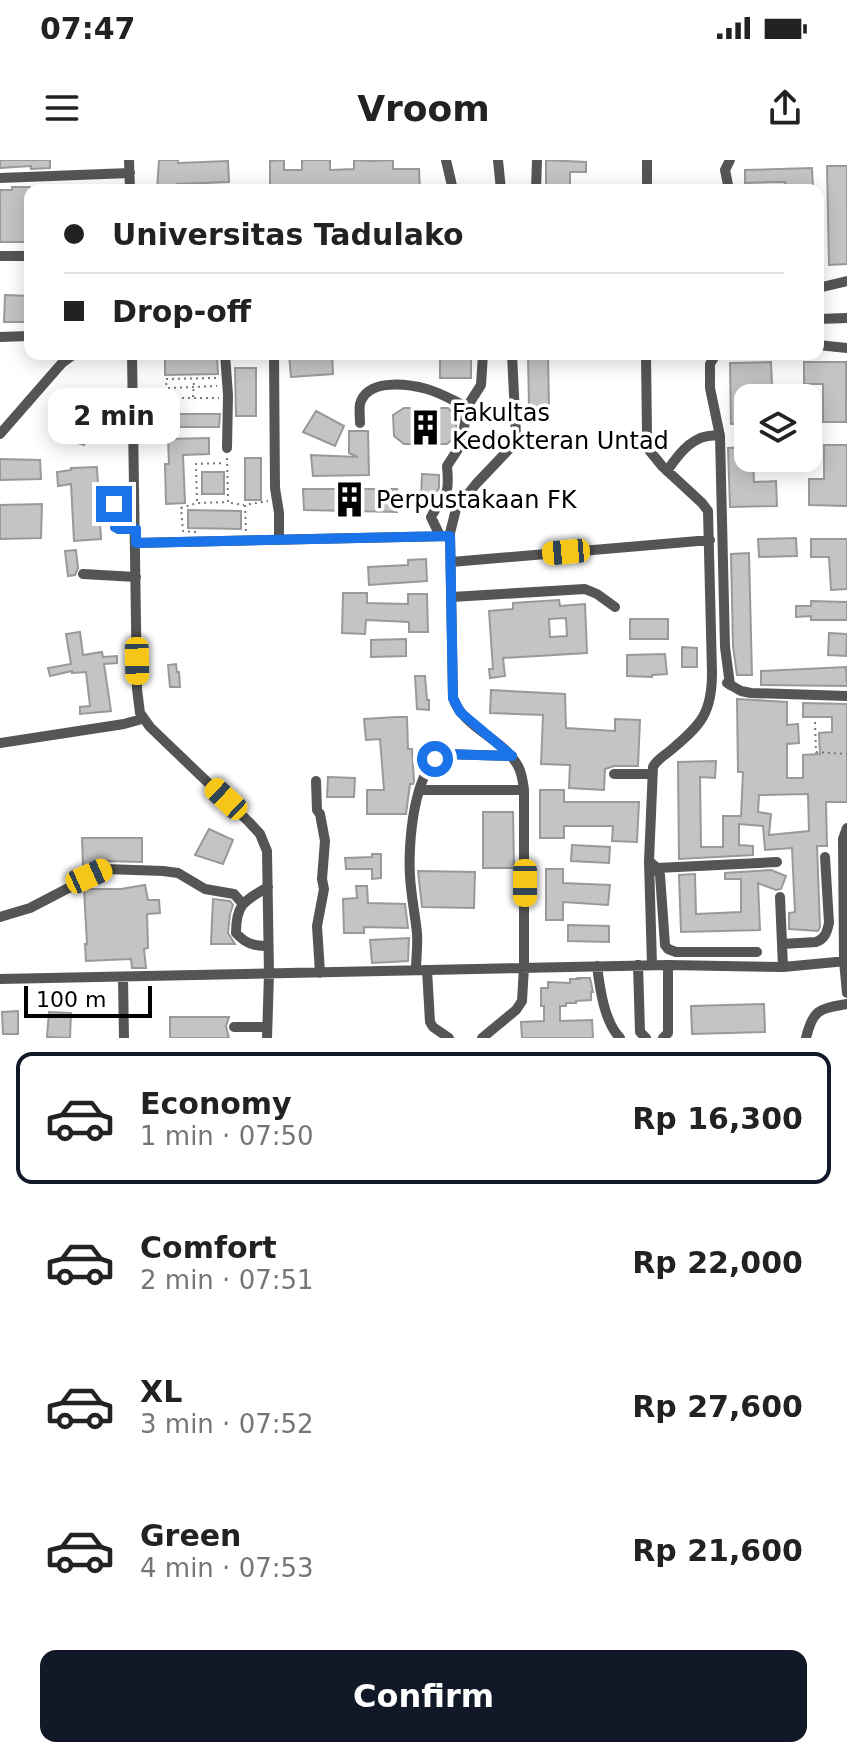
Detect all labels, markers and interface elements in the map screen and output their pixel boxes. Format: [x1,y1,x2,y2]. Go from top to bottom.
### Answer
text: 07:47 [40,11,136,46]
icon: menu [40,86,84,130]
icon: share [763,86,807,130]
text: Vroom [357,88,490,129]
text: Universitas Tadulako [112,217,464,252]
text: Drop-off [112,294,251,329]
map controls [734,384,822,472]
button: layers [734,384,822,472]
callout: 2 min [48,388,180,444]
place label: Fakultas Kedokteran Untad [452,399,669,455]
text: 2 min [73,401,155,431]
building icon: Fakultas Kedokteran Untad [407,408,445,446]
building icon: Perpustakaan FK [331,481,369,519]
route end [96,486,132,522]
place label: Perpustakaan FK [376,486,578,514]
car [541,538,591,566]
car [125,637,149,685]
route start [417,741,453,777]
car [200,774,252,824]
car [62,855,116,897]
car [513,859,537,907]
scale bar [24,982,152,1018]
text: 100 m [36,987,106,1012]
icon: car [44,1082,116,1154]
text: Economy [140,1086,292,1121]
text: Rp 16,300 [632,1101,803,1136]
text: 1 min · 07:50 [140,1121,314,1151]
icon: car [44,1226,116,1298]
text: Comfort [140,1230,277,1265]
text: Rp 22,000 [632,1245,803,1280]
text: 2 min · 07:51 [140,1265,314,1295]
icon: car [44,1370,116,1442]
text: XL [140,1374,182,1409]
text: Rp 27,600 [632,1389,803,1424]
text: 3 min · 07:52 [140,1409,314,1439]
icon: car [44,1514,116,1586]
text: Green [140,1518,241,1553]
text: Rp 21,600 [632,1533,803,1568]
text: 4 min · 07:53 [140,1553,314,1583]
button: Confirm [40,1650,807,1742]

